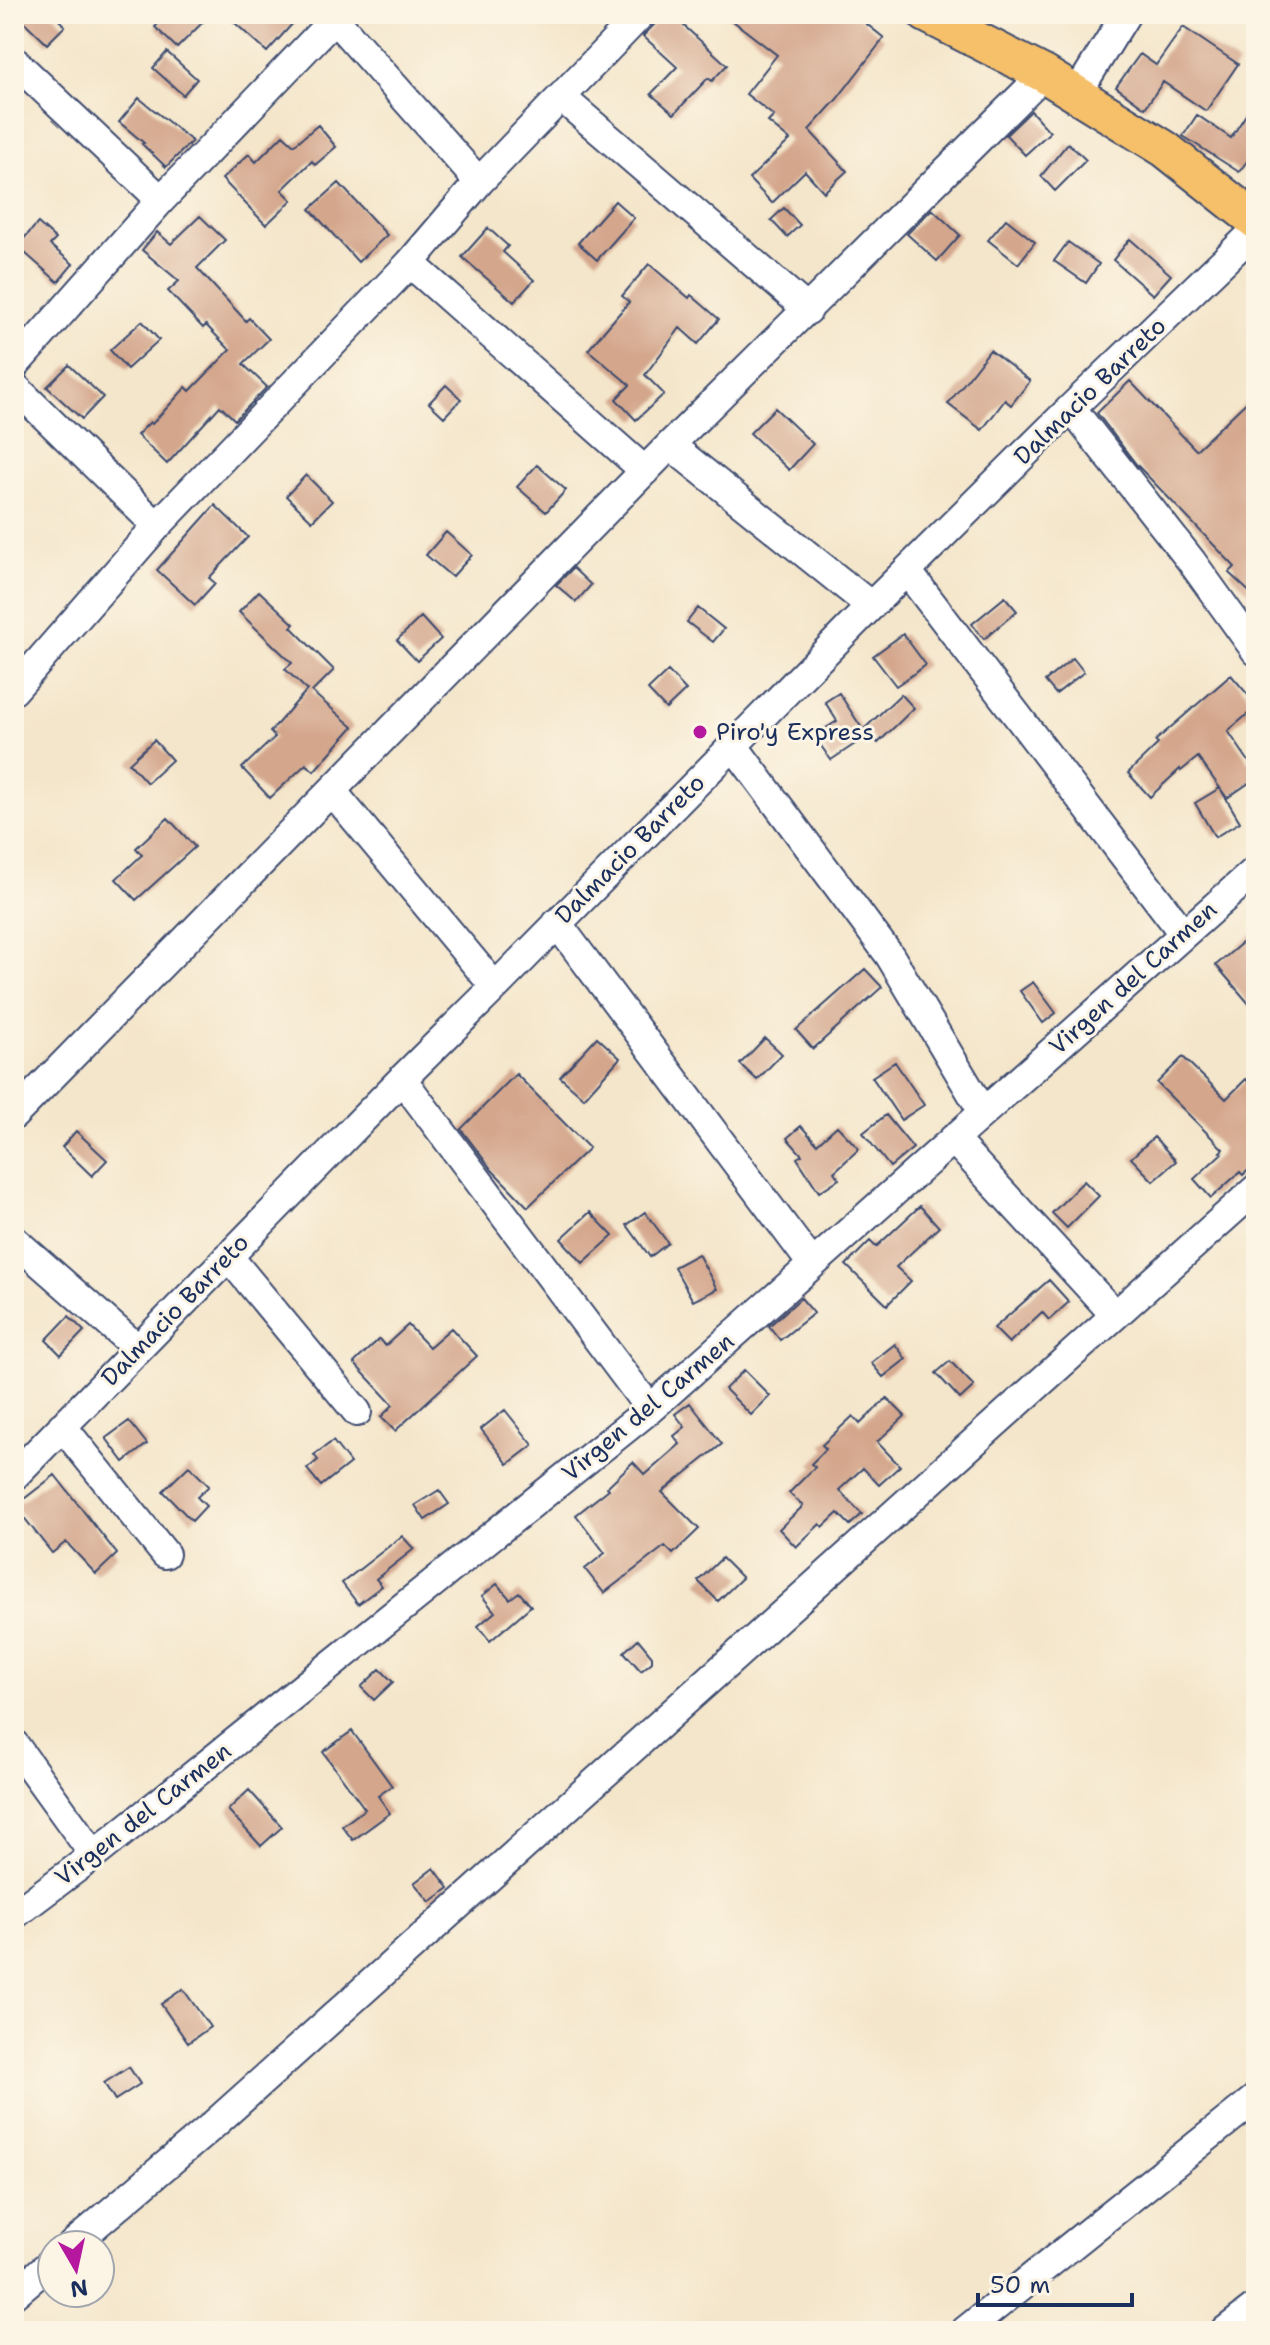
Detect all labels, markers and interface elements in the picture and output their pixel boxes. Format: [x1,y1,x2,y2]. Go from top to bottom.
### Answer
street label: Dalmacio Barreto [1007,310,1173,472]
place label: Piro'y Express [716,716,874,748]
marker: Piro'y Express [691,723,709,741]
street label: Dalmacio Barreto [548,767,712,931]
street label: Virgen del Carmen [1042,894,1224,1062]
street label: Dalmacio Barreto [94,1227,256,1393]
street label: Virgen del Carmen [555,1325,741,1489]
street label: Virgen del Carmen [48,1735,238,1893]
north arrow [36,2229,116,2309]
scale bar [978,2257,1132,2307]
text: 50 m [990,2269,1050,2301]
text: N [68,2273,90,2304]

